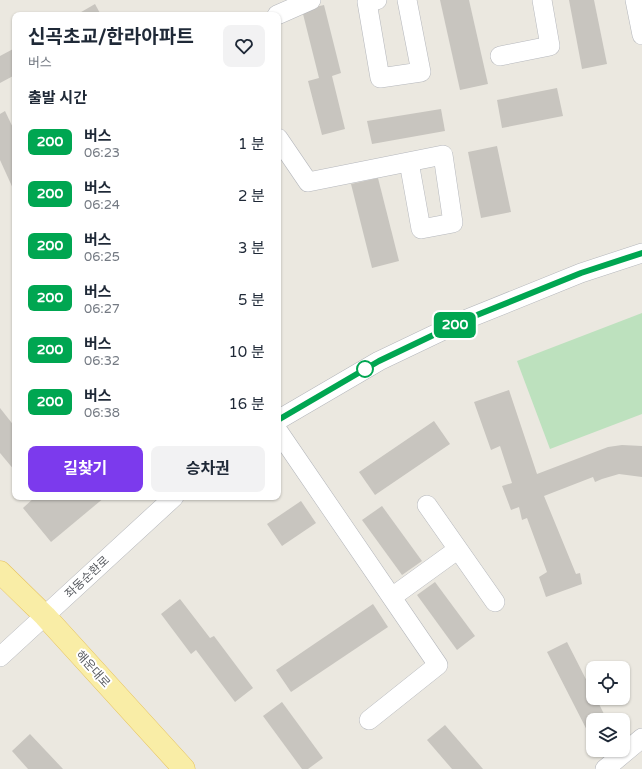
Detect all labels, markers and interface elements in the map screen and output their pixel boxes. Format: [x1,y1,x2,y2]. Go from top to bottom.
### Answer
button: heart [223,25,265,67]
text: 신곡초교/한라아파트 [28,26,194,48]
text: 버스 [28,55,52,71]
text: 출발 시간 [28,89,87,107]
text: 버스 [84,127,112,145]
text: 200 [37,133,63,150]
text: 1 분 [238,135,265,153]
text: 06:23 [84,145,120,161]
text: 버스 [84,179,112,197]
text: 200 [37,185,63,202]
text: 2 분 [238,187,265,205]
text: 06:24 [84,197,120,213]
text: 버스 [84,231,112,249]
text: 200 [37,237,63,254]
text: 3 분 [238,239,265,257]
text: 06:25 [84,249,120,265]
text: 버스 [84,283,112,301]
text: 200 [37,289,63,306]
text: 5 분 [238,291,265,309]
text: 06:27 [84,301,120,317]
line badge: 200 [432,312,478,338]
text: 200 [442,316,468,333]
text: 버스 [84,335,112,353]
text: 200 [37,341,63,358]
text: 10 분 [228,343,265,361]
text: 06:32 [84,353,120,369]
unlabelled marker [356,360,374,378]
text: 버스 [84,387,112,405]
text: 200 [37,393,63,410]
text: 16 분 [228,395,265,413]
text: 06:38 [84,405,120,421]
button: 길찾기 [28,446,143,492]
button: 승차권 [151,446,265,492]
street label: 좌동순환로 [62,553,112,601]
street label: 해운대로 [73,648,113,690]
map controls [586,661,630,757]
button: locate [586,661,630,705]
button: layers [586,713,630,757]

